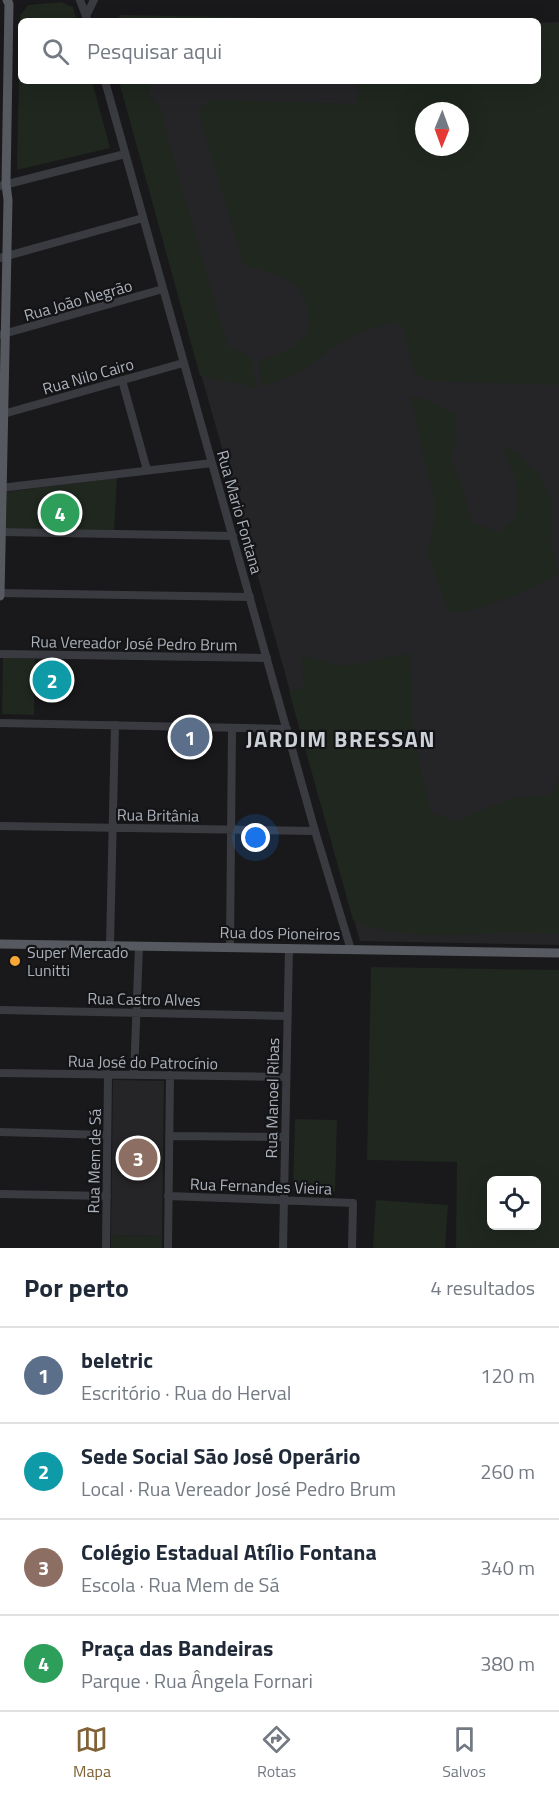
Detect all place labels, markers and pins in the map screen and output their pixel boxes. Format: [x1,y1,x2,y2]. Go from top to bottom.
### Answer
pin: 4 [40,490,80,536]
pin: 2 [32,658,72,702]
pin: 1 [170,714,210,760]
place label: Super Mercado Lunitti [27,940,128,982]
marker: Super Mercado Lunitti [8,954,22,968]
pin: 3 [118,1136,158,1180]

